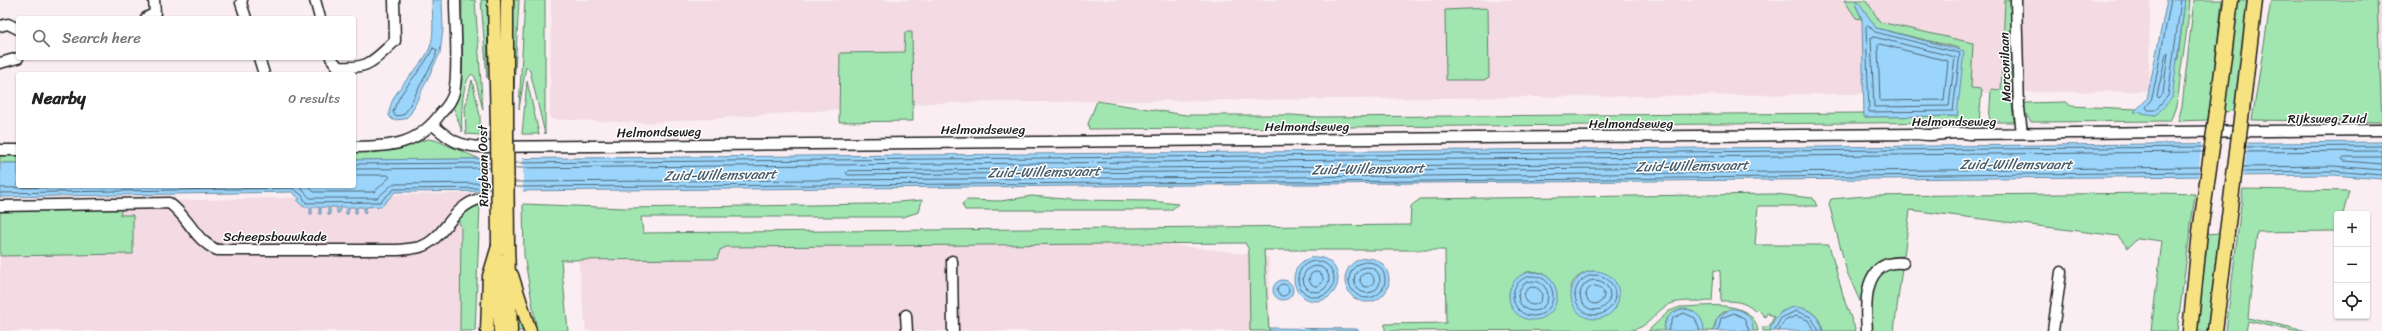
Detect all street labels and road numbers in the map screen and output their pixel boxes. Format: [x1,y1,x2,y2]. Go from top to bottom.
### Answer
street label: Marconilaan [1992,32,2018,102]
street label: Rijksweg Zuid [2288,107,2367,130]
street label: Helmondseweg [1912,110,1997,133]
street label: Helmondseweg [1589,112,1674,135]
street label: Helmondseweg [1265,115,1350,138]
street label: Helmondseweg [941,118,1026,141]
street label: Helmondseweg [617,120,702,144]
street label: Ringbaan Oost [471,124,495,207]
street label: Scheepsbouwkade [223,225,327,248]

